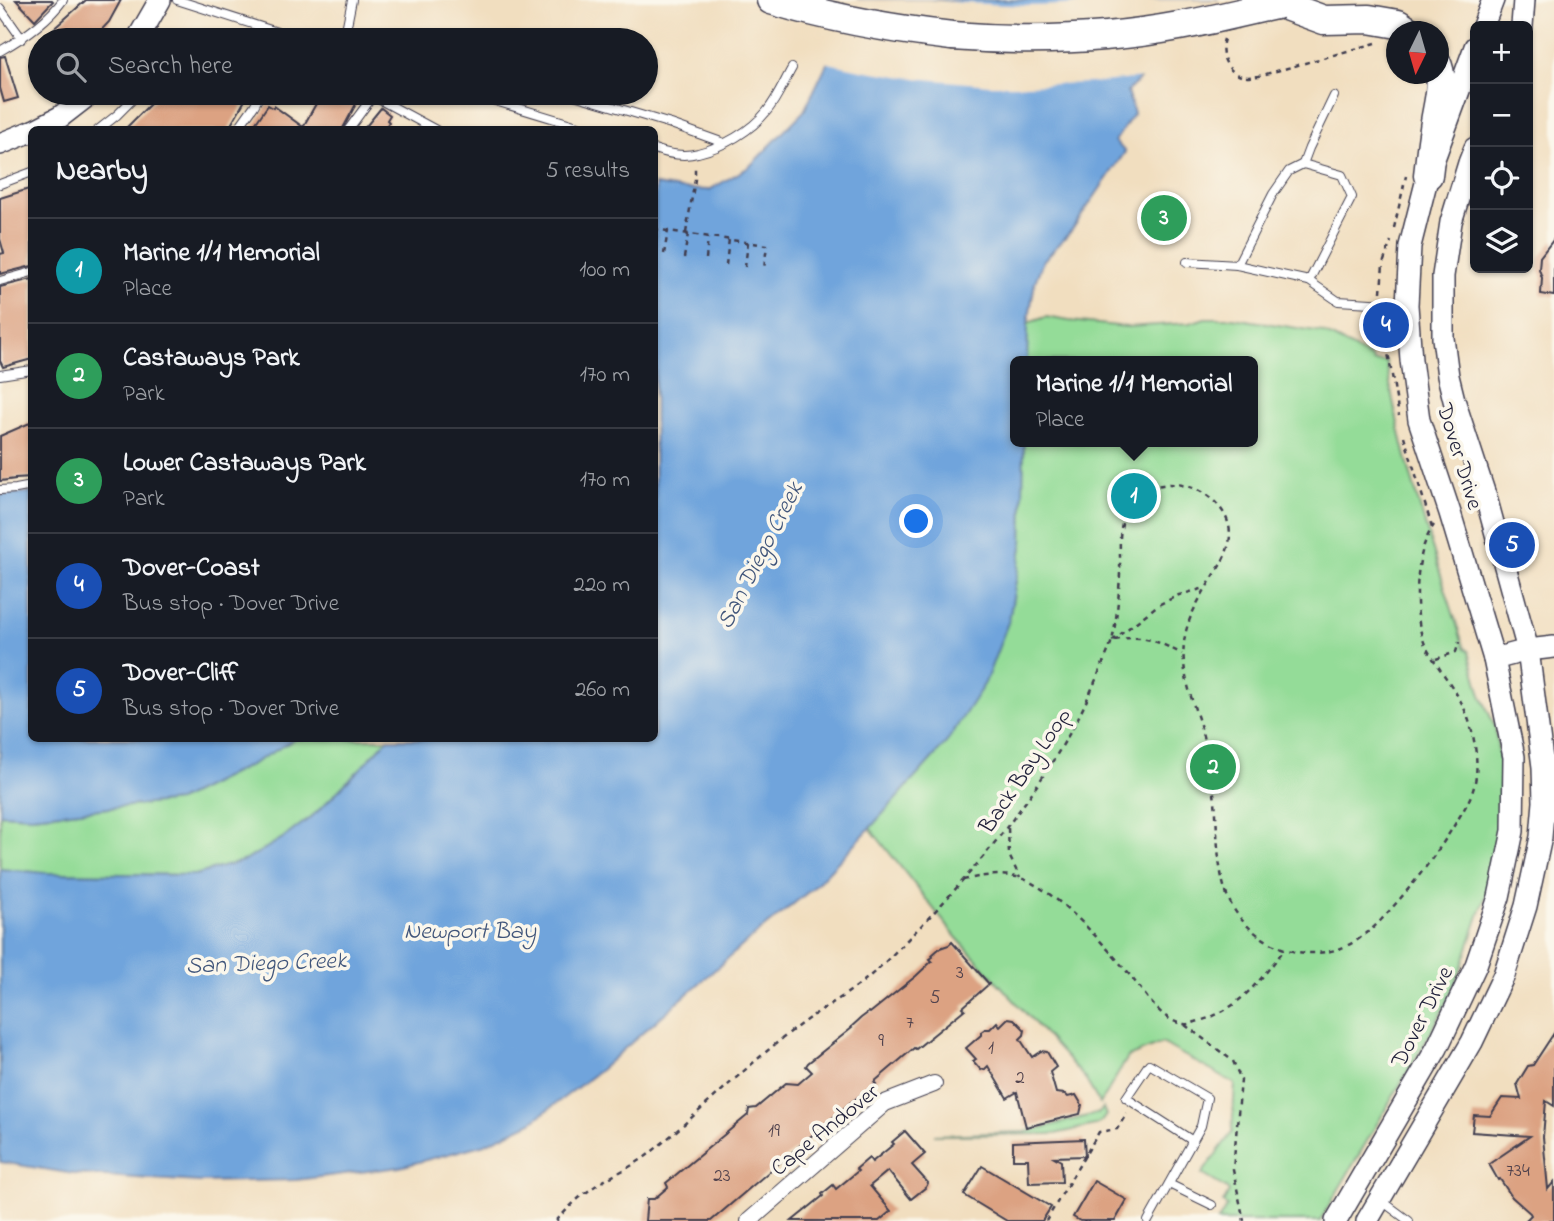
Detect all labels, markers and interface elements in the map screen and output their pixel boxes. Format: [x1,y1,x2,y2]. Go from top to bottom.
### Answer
north arrow [1386,21,1449,84]
map controls [1470,21,1533,273]
button: + [1470,21,1533,84]
search box [28,28,658,105]
icon: search [52,48,90,86]
text: Search here [108,48,233,86]
button: − [1470,84,1533,147]
button: locate [1470,147,1533,210]
text: Nearby [56,150,148,194]
text: 5 results [546,155,630,188]
pin: 3 [1141,192,1187,244]
button: layers [1470,210,1533,273]
text: Marine 1/1 Memorial [123,235,320,273]
text: 1 [75,254,83,287]
text: 100 m [579,254,630,287]
text: Place [123,273,172,306]
pin: 4 [1363,299,1409,351]
text: Castaways Park [123,340,300,378]
popup [1010,356,1258,447]
text: 2 [73,359,85,392]
text: 170 m [580,359,630,392]
text: Marine 1/1 Memorial [1036,366,1232,404]
text: Park [123,378,165,411]
street label: Dover Drive [1427,399,1491,515]
text: Place [1036,404,1084,437]
text: Lower Castaways Park [123,445,366,483]
text: 3 [74,464,84,497]
text: 170 m [580,464,630,497]
pin: 1 [1111,470,1157,522]
water label: San Diego Creek [709,475,814,636]
text: Park [123,483,165,516]
your location [899,504,933,538]
pin: 5 [1489,519,1535,571]
text: Dover-Coast [123,550,260,588]
text: 4 [74,569,84,602]
text: 220 m [574,569,630,602]
text: Bus stop · Dover Drive [123,588,339,621]
text: Dover-Cliff [123,655,238,693]
text: 5 [72,674,86,707]
text: 260 m [575,674,630,707]
text: Bus stop · Dover Drive [123,693,339,726]
street label: Back Bay Loop [971,702,1082,843]
pin: 2 [1190,741,1236,793]
water label: Newport Bay [404,915,537,950]
water label: San Diego Creek [185,944,349,985]
house number: 3 [956,960,964,987]
street label: Dover Drive [1383,960,1463,1074]
house number: 5 [930,985,941,1012]
house number: 7 [906,1010,914,1037]
house number: 9 [878,1028,884,1055]
house number: 1 [988,1035,994,1062]
house number: 2 [1015,1065,1025,1092]
street label: Cape Andover [764,1076,888,1185]
house number: 19 [768,1118,780,1145]
house number: 734 [1506,1158,1530,1185]
house number: 23 [713,1163,731,1190]

